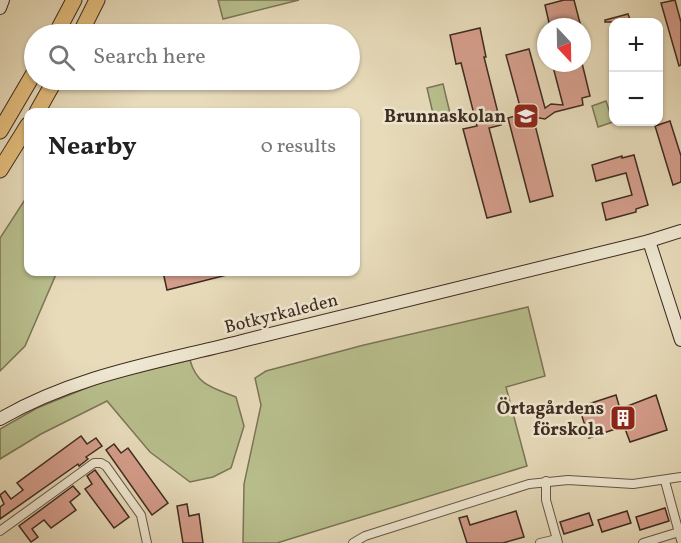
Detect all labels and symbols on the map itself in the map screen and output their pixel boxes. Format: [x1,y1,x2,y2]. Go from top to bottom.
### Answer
north arrow [537,18,591,72]
school or university icon: Brunnaskolan [511,101,541,131]
place label: Brunnaskolan [384,105,506,130]
street label: Botkyrkaleden [222,288,341,341]
place label: Örtagårdens förskola [497,397,604,443]
building icon: Örtagårdens förskola [608,403,638,433]

